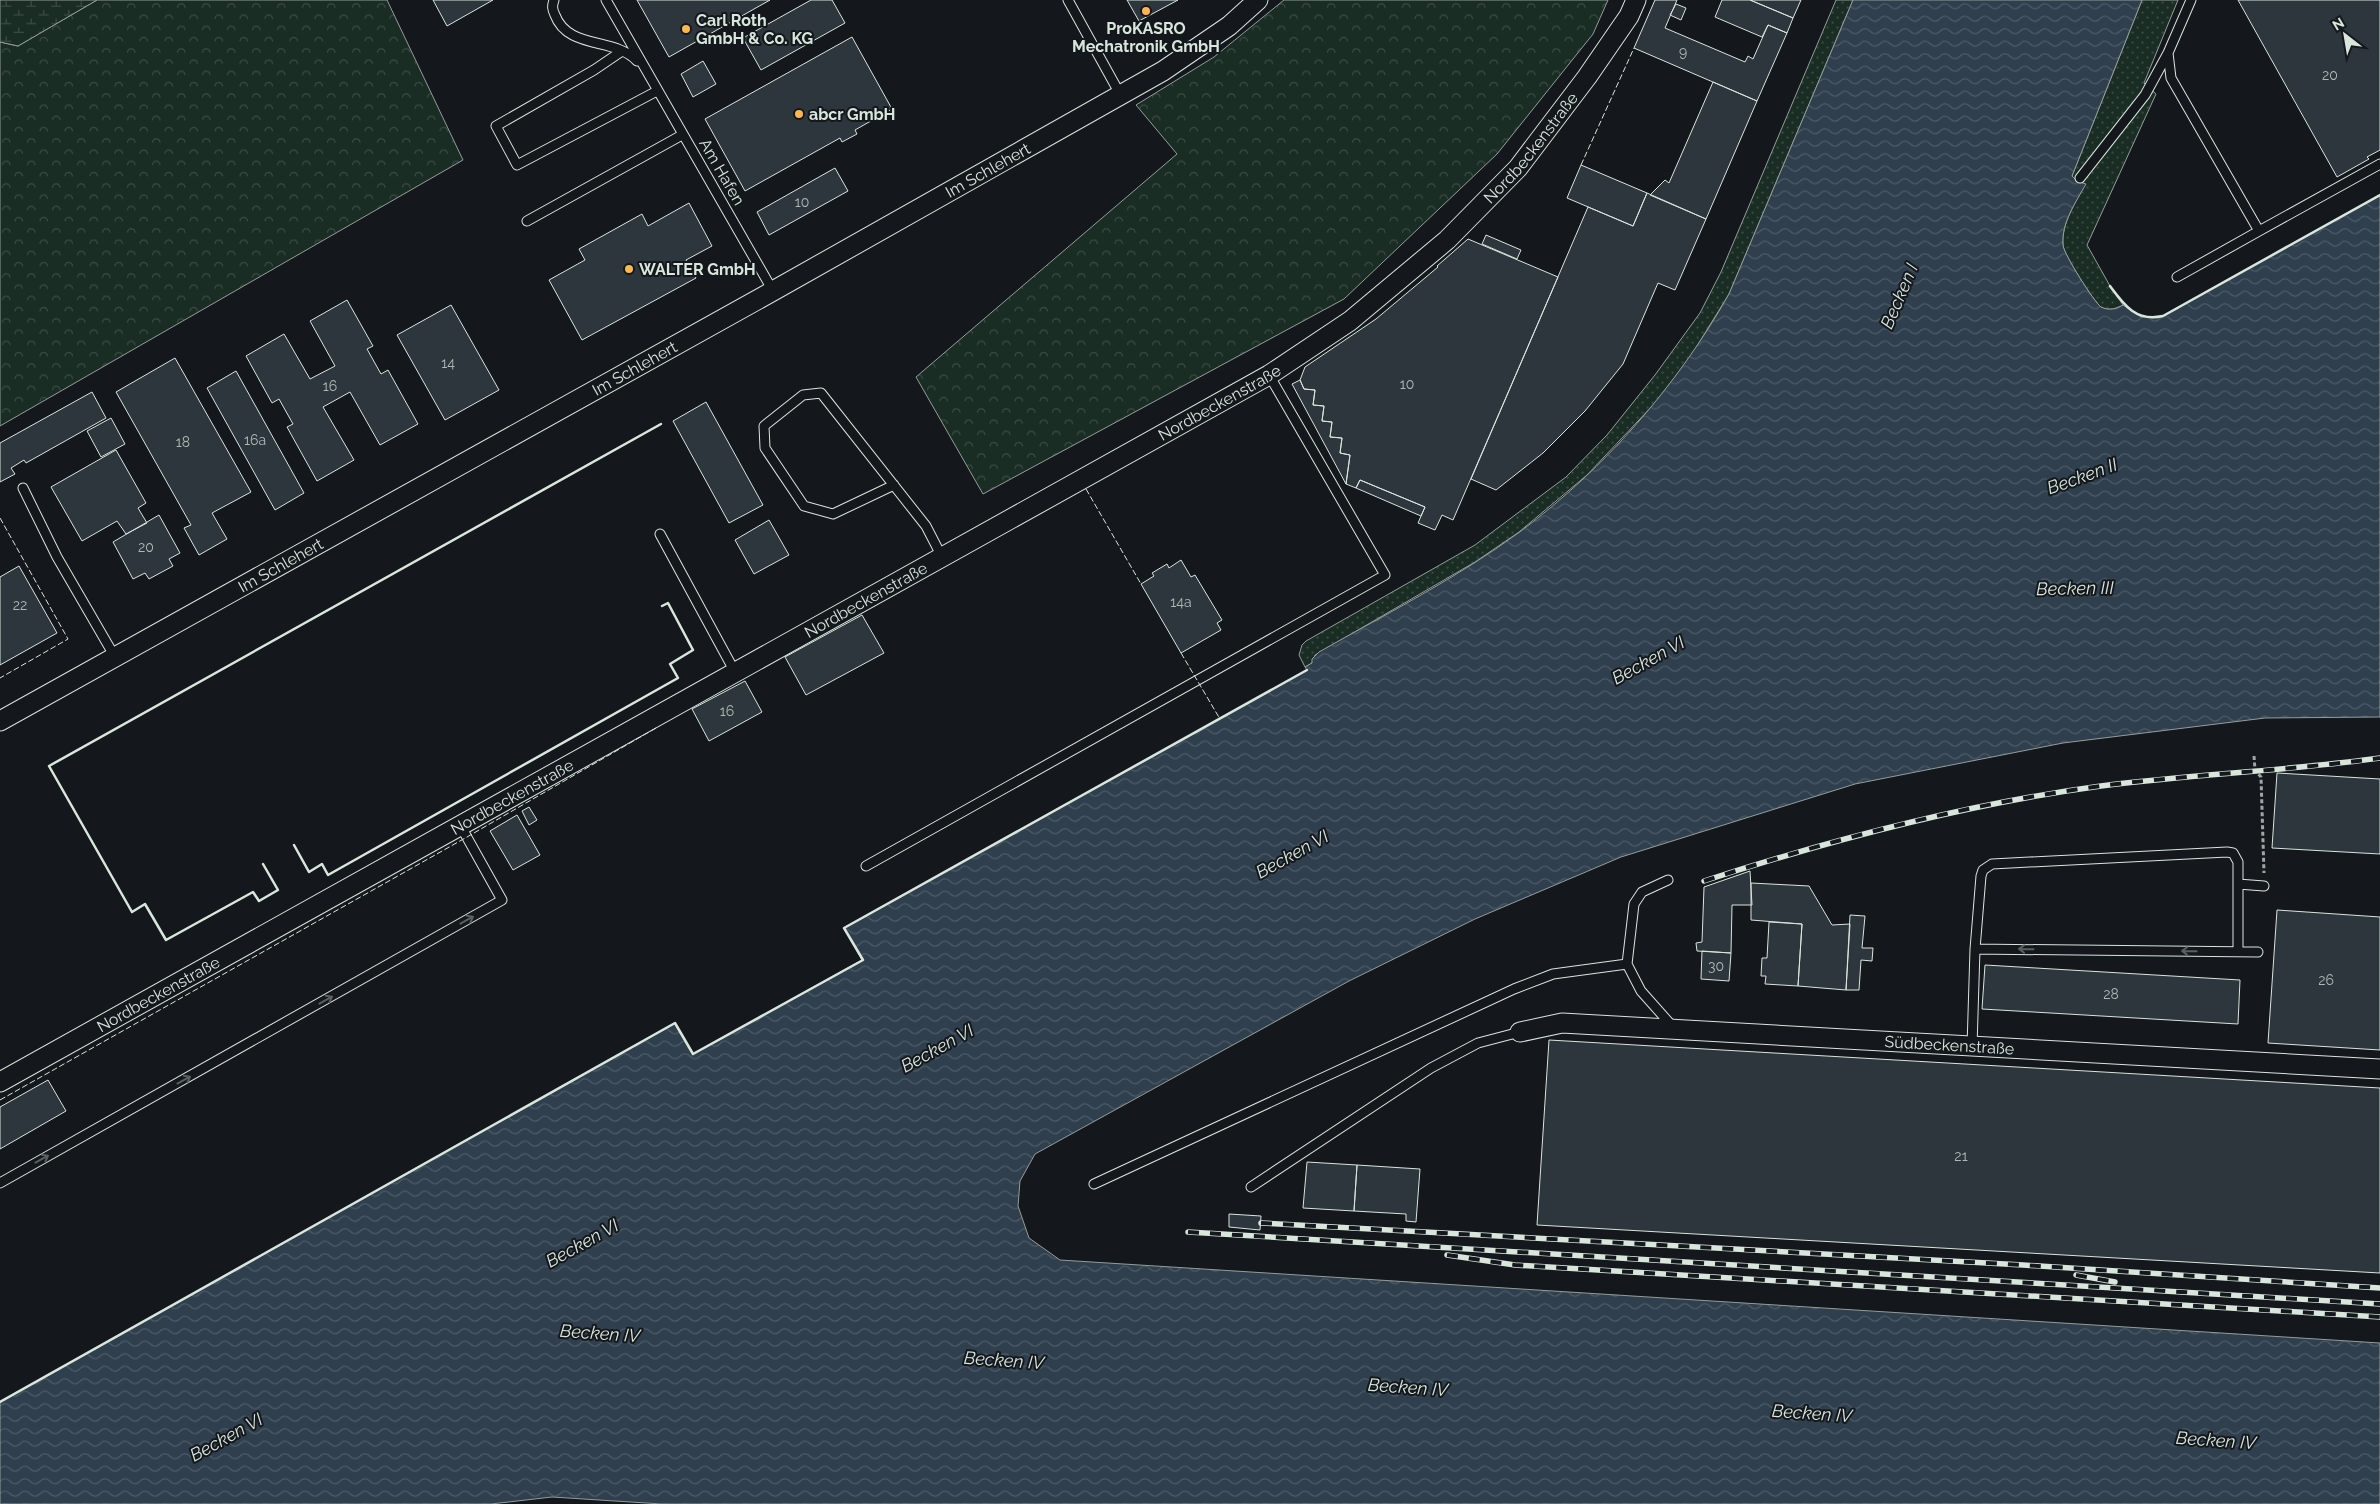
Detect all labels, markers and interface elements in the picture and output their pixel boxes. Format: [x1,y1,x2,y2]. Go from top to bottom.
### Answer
marker: ProKASRO Mechatronik GmbH [1140,5,1152,17]
north arrow [2320,10,2370,60]
place label: Carl Roth GmbH & Co. KG [696,11,813,48]
text: N [2330,14,2347,33]
place label: ProKASRO Mechatronik GmbH [1072,19,1220,56]
marker: Carl Roth GmbH & Co. KG [680,23,692,35]
house number: 9 [1679,44,1687,60]
house number: 20 [2322,67,2338,83]
street label: Nordbeckenstraße [1479,89,1581,207]
place label: abcr GmbH [809,105,895,124]
marker: abcr GmbH [793,108,805,120]
street label: Am Hafen [695,135,749,209]
street label: Im Schlehert [942,138,1034,201]
house number: 10 [795,194,809,210]
place label: WALTER GmbH [639,260,756,279]
water label: Becken I [1876,260,1922,332]
marker: WALTER GmbH [623,263,635,275]
street label: Im Schlehert [589,337,681,399]
house number: 14 [441,355,455,371]
street label: Nordbeckenstraße [1155,360,1284,444]
house number: 10 [1400,376,1414,392]
house number: 16 [323,378,337,394]
house number: 16a [244,432,266,448]
house number: 18 [176,434,190,450]
water label: Becken II [2044,453,2121,498]
street label: Im Schlehert [235,533,327,596]
house number: 20 [138,539,154,555]
street label: Nordbeckenstraße [801,558,930,641]
water label: Becken III [2036,577,2115,599]
house number: 14a [1170,594,1192,610]
house number: 22 [13,597,27,613]
water label: Becken VI [1608,631,1688,689]
house number: 16 [720,703,734,719]
street label: Nordbeckenstraße [447,755,577,839]
water label: Becken VI [1252,825,1332,883]
one-way arrow [460,915,475,925]
one-way arrow [2019,944,2035,954]
one-way arrow [2181,946,2198,956]
street label: Nordbeckenstraße [93,952,223,1036]
house number: 30 [1708,958,1724,974]
house number: 26 [2318,972,2334,988]
house number: 28 [2103,986,2119,1002]
one-way arrow [318,994,332,1004]
water label: Becken VI [897,1019,977,1077]
street label: Südbeckenstraße [1884,1032,2015,1058]
one-way arrow [176,1074,191,1084]
house number: 21 [1954,1148,1968,1164]
one-way arrow [35,1154,49,1164]
water label: Becken VI [542,1214,622,1272]
water label: Becken IV [559,1320,642,1346]
water label: Becken IV [963,1347,1046,1373]
water label: Becken IV [1367,1374,1450,1400]
water label: Becken IV [1771,1400,1854,1426]
water label: Becken VI [186,1408,266,1466]
water label: Becken IV [2175,1427,2258,1453]

